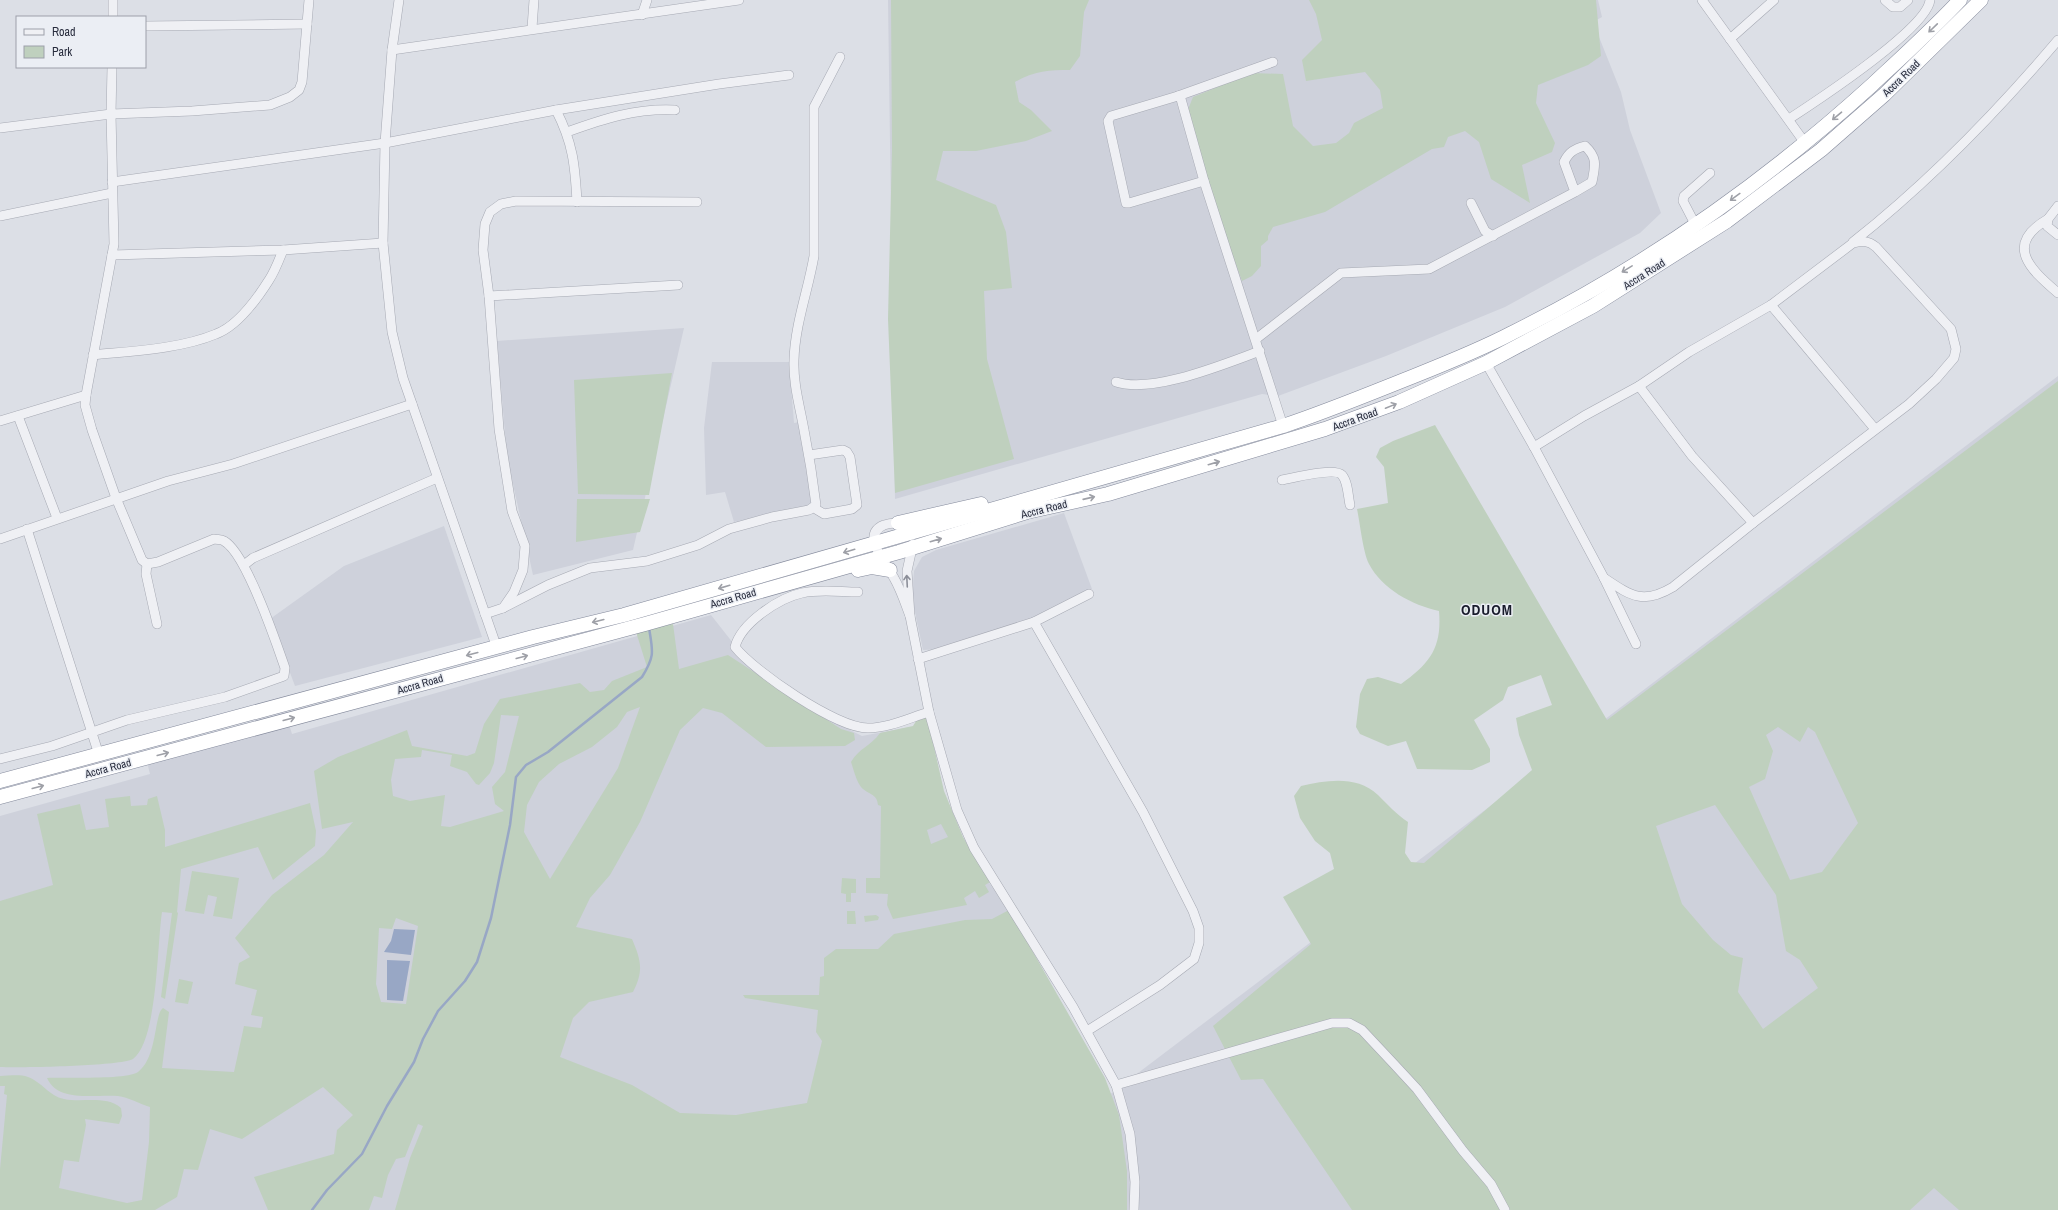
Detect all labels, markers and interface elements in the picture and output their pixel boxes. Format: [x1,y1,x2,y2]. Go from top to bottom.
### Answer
legend [16,16,146,68]
one-way arrow [1928,23,1938,33]
text: Road [52,24,76,40]
text: Park [52,44,72,60]
street label: Accra Road [1878,57,1923,100]
one-way arrow [1832,112,1843,121]
one-way arrow [1730,193,1741,201]
street label: Accra Road [1619,256,1668,293]
one-way arrow [1621,265,1633,273]
one-way arrow [1384,401,1396,409]
street label: Accra Road [1330,404,1380,434]
one-way arrow [1207,459,1220,466]
one-way arrow [1082,494,1095,502]
street label: Accra Road [1018,497,1069,522]
one-way arrow [930,536,943,543]
one-way arrow [842,548,855,555]
one-way arrow [904,575,911,588]
one-way arrow [717,584,730,591]
street label: Accra Road [707,585,758,611]
district label: ODUOM [1461,599,1513,620]
one-way arrow [592,618,605,625]
one-way arrow [466,650,479,658]
one-way arrow [516,652,529,660]
street label: Accra Road [394,671,445,697]
one-way arrow [282,715,295,722]
one-way arrow [157,750,170,757]
street label: Accra Road [82,755,133,781]
one-way arrow [31,783,44,790]

